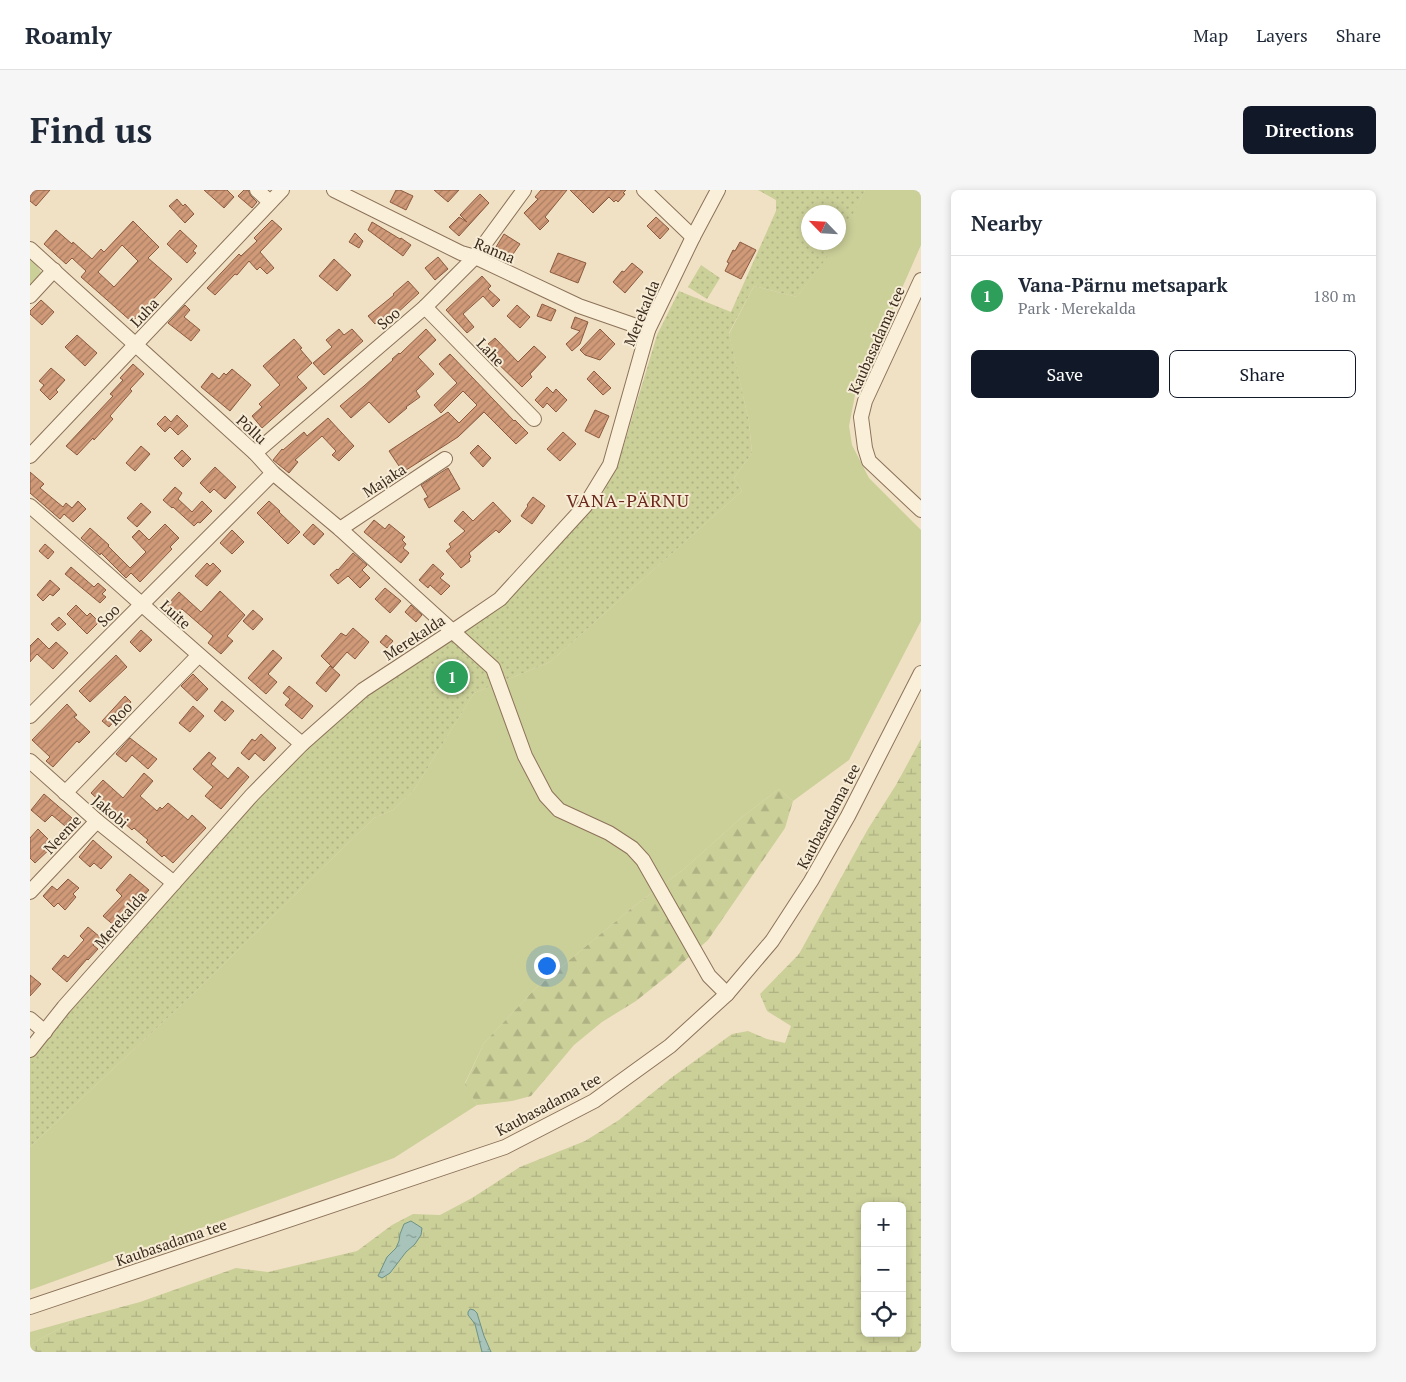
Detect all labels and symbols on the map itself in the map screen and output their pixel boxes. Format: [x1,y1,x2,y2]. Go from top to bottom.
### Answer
north arrow [801,205,846,250]
street label: Ranna [472,232,519,268]
street label: Merekalda [619,277,663,349]
street label: Kaubasadama tee [843,283,909,397]
street label: Luha [125,293,163,331]
street label: Soo [372,302,404,334]
street label: Lahe [473,333,509,371]
street label: Põllu [233,410,272,448]
street label: Majaka [359,458,410,501]
district label: VANA-PÄRNU [566,488,690,512]
street label: Luite [156,595,196,633]
street label: Soo [92,599,124,631]
street label: Merekalda [379,609,449,664]
pin: 1 [436,658,468,696]
street label: Roo [104,697,136,729]
street label: Kaubasadama tee [792,760,864,872]
street label: Jakobi [89,790,133,832]
street label: Neeme [39,810,85,858]
street label: Merekalda [90,886,151,952]
your location [534,953,560,979]
street label: Kaubasadama tee [492,1068,604,1140]
street label: Kaubasadama tee [113,1214,229,1270]

